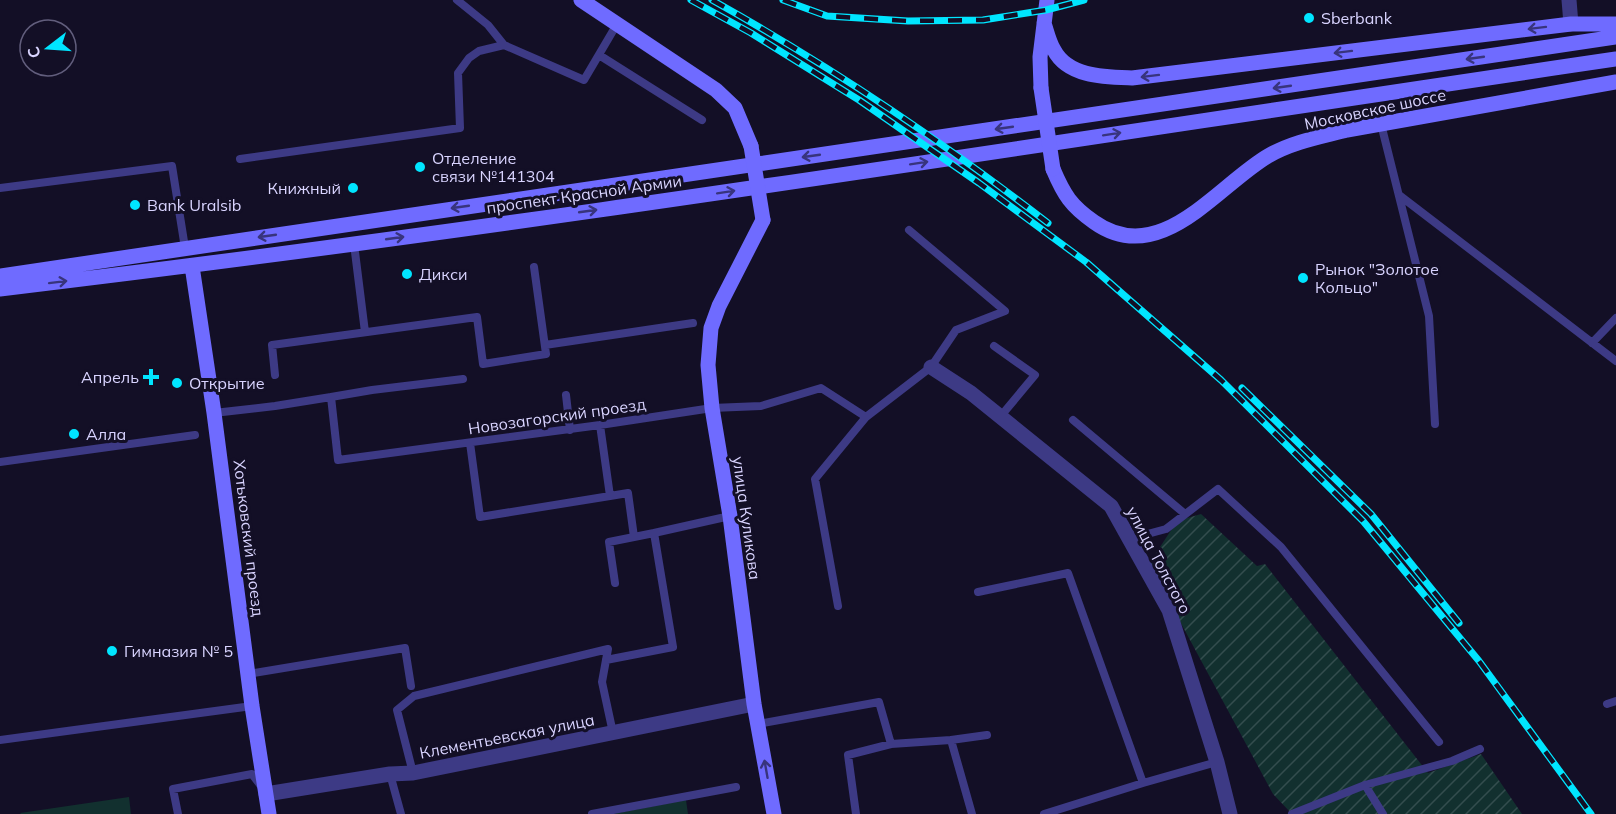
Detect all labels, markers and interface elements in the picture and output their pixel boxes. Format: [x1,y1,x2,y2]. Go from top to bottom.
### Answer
place label: Sberbank [1321,8,1393,28]
marker: Sberbank [1302,11,1316,25]
north arrow [18,18,78,78]
one-way arrow [1527,23,1547,34]
text: С [22,44,45,61]
one-way arrow [1334,47,1354,58]
one-way arrow [1466,53,1485,64]
one-way arrow [1140,70,1160,81]
one-way arrow [1273,82,1293,93]
street label: Московское шоссе [1302,84,1448,134]
one-way arrow [994,122,1014,133]
one-way arrow [1101,128,1121,139]
place label: Отделение связи №141304 [432,148,555,186]
one-way arrow [801,150,821,161]
one-way arrow [909,157,928,168]
marker: Отделение связи №141304 [413,160,427,174]
street label: проспект Красной Армии [485,170,683,218]
place label: Книжный [267,178,341,198]
marker: Книжный [346,181,360,195]
one-way arrow [716,186,735,197]
place label: Bank Uralsib [147,195,241,215]
marker: Bank Uralsib [128,198,142,212]
one-way arrow [451,202,471,213]
one-way arrow [578,206,598,217]
one-way arrow [258,230,278,241]
one-way arrow [385,232,405,243]
place label: Рынок "Золотое Кольцо" [1315,259,1439,297]
place label: Дикси [419,264,468,284]
marker: Дикси [400,267,414,281]
marker: Рынок "Золотое Кольцо" [1296,271,1310,285]
one-way arrow [48,276,68,287]
place label: Апрель [81,367,139,387]
marker: Апрель [144,370,158,384]
place label: Открытие [189,373,265,393]
marker: Открытие [170,376,184,390]
street label: Новозагорский проезд [467,394,647,438]
place label: Алла [86,424,126,444]
marker: Алла [67,427,81,441]
street label: улица Куликова [728,455,766,581]
street label: Хотьковский проезд [229,458,269,618]
street label: улица Толстого [1122,503,1196,617]
place label: Гимназия № 5 [124,641,233,661]
marker: Гимназия № 5 [105,644,119,658]
street label: Клементьевская улица [418,709,596,763]
one-way arrow [760,760,771,779]

